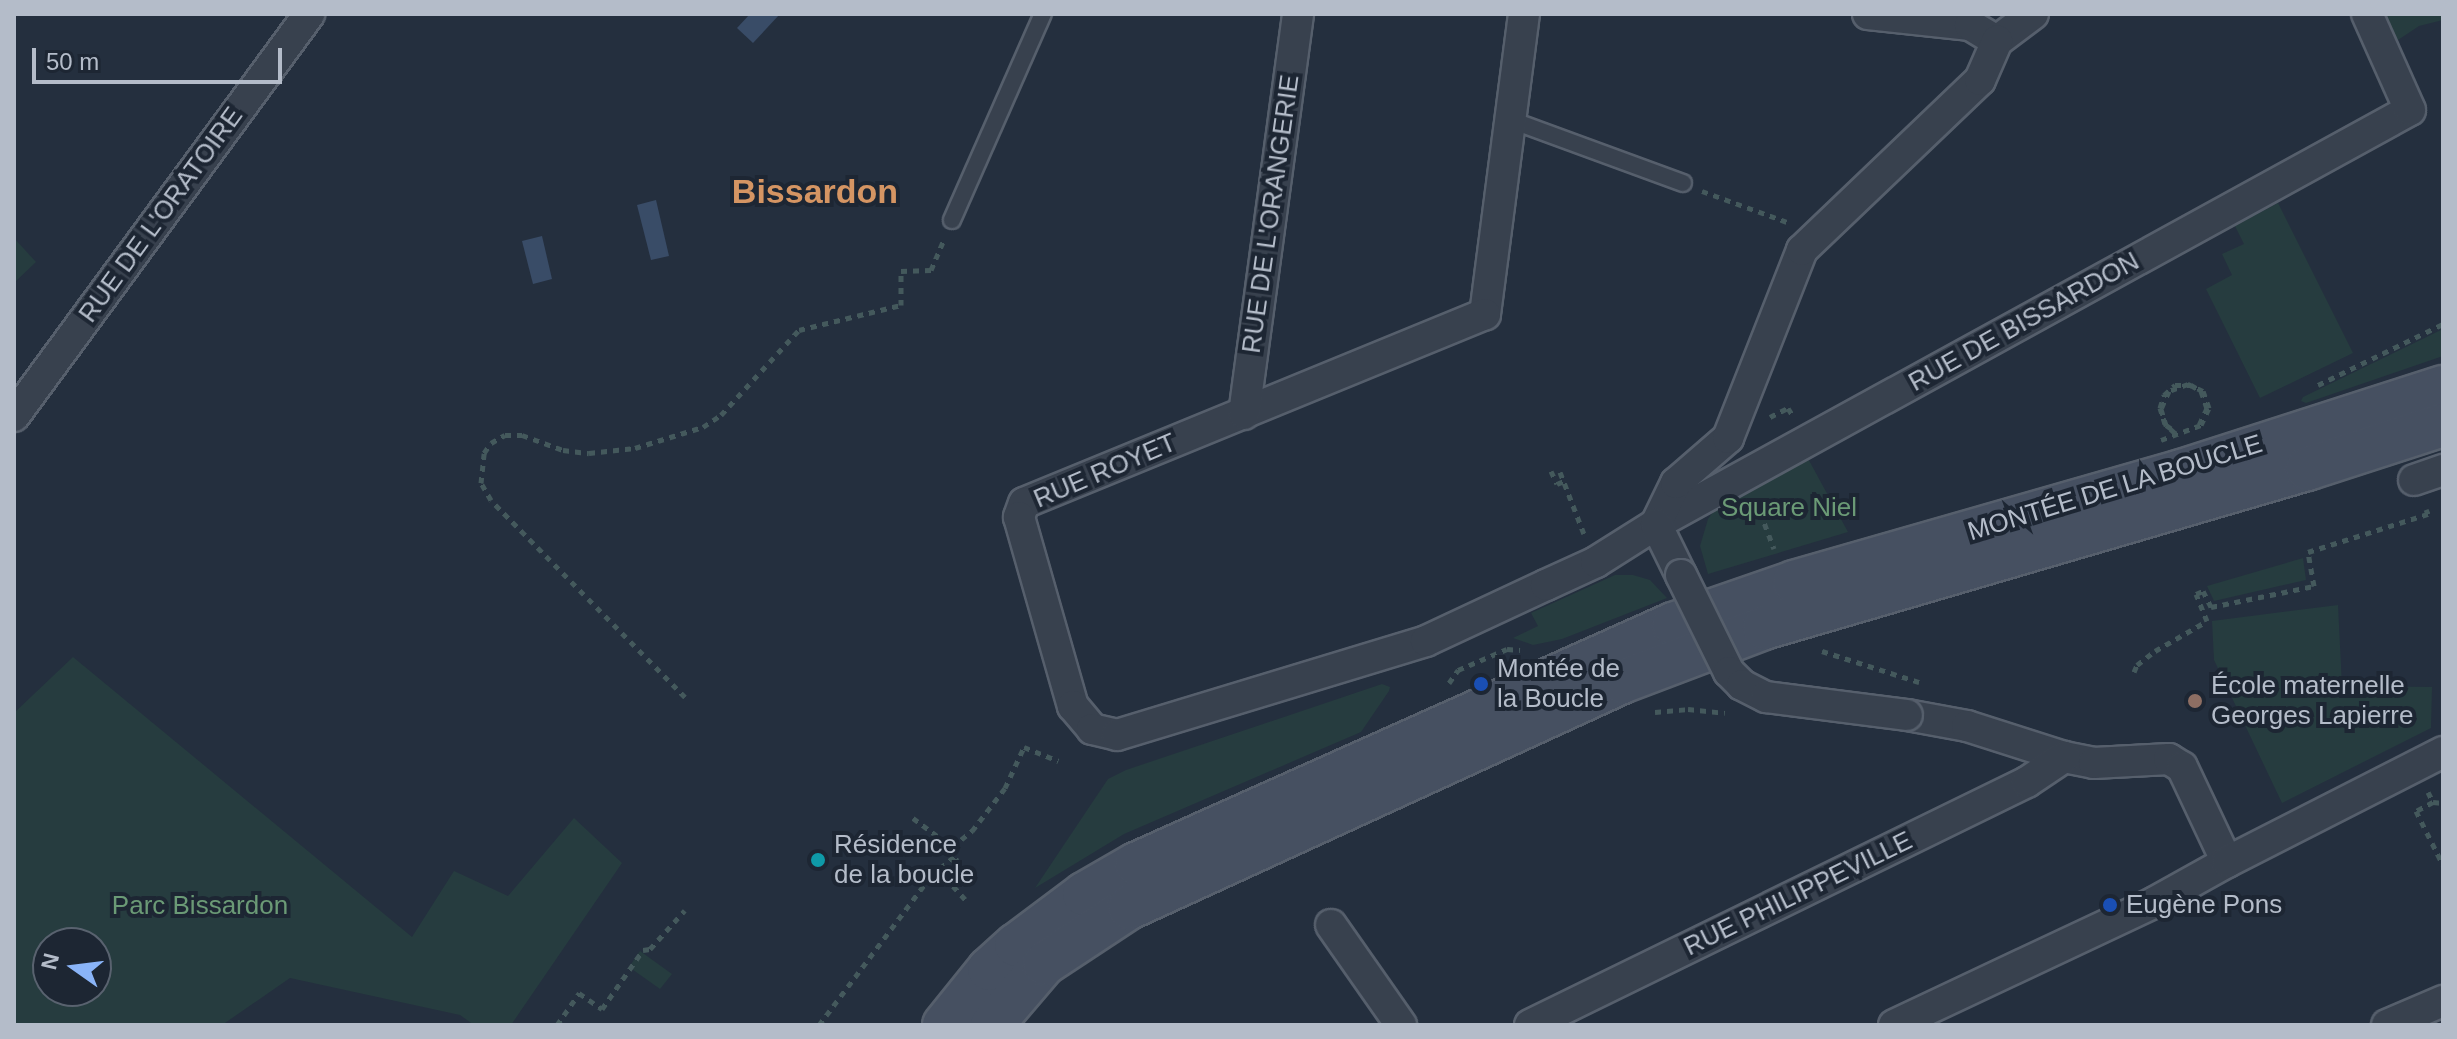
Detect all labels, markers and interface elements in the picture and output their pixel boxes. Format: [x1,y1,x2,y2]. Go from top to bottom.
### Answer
scale bar [36,32,286,82]
text: 50 m [46,48,99,75]
street label: RUE DE L'ORANGERIE [1236,73,1306,355]
street label: RUE DE L'ORATOIRE [72,101,250,329]
district label: Bissardon [732,172,898,212]
street label: RUE DE BISSARDON [1903,246,2145,398]
street label: RUE ROYET [1029,427,1181,515]
street label: MONTÉE DE LA BOUCLE [1963,428,2267,548]
park label: Square Niel [1721,492,1857,524]
place label: Montée de la Boucle [1497,653,1620,714]
place label: École maternelle Georges Lapierre [2211,670,2413,732]
marker: Montée de la Boucle [1472,675,1490,693]
marker: École maternelle Georges Lapierre [2186,692,2204,710]
street label: RUE PHILIPPEVILLE [1679,825,1917,963]
place label: Résidence de la boucle [834,829,974,890]
marker: Résidence de la boucle [809,851,827,869]
place label: Eugène Pons [2126,889,2282,921]
park label: Parc Bissardon [112,890,288,922]
marker: Eugène Pons [2101,896,2119,914]
north arrow [32,927,112,1007]
text: N [36,951,64,972]

